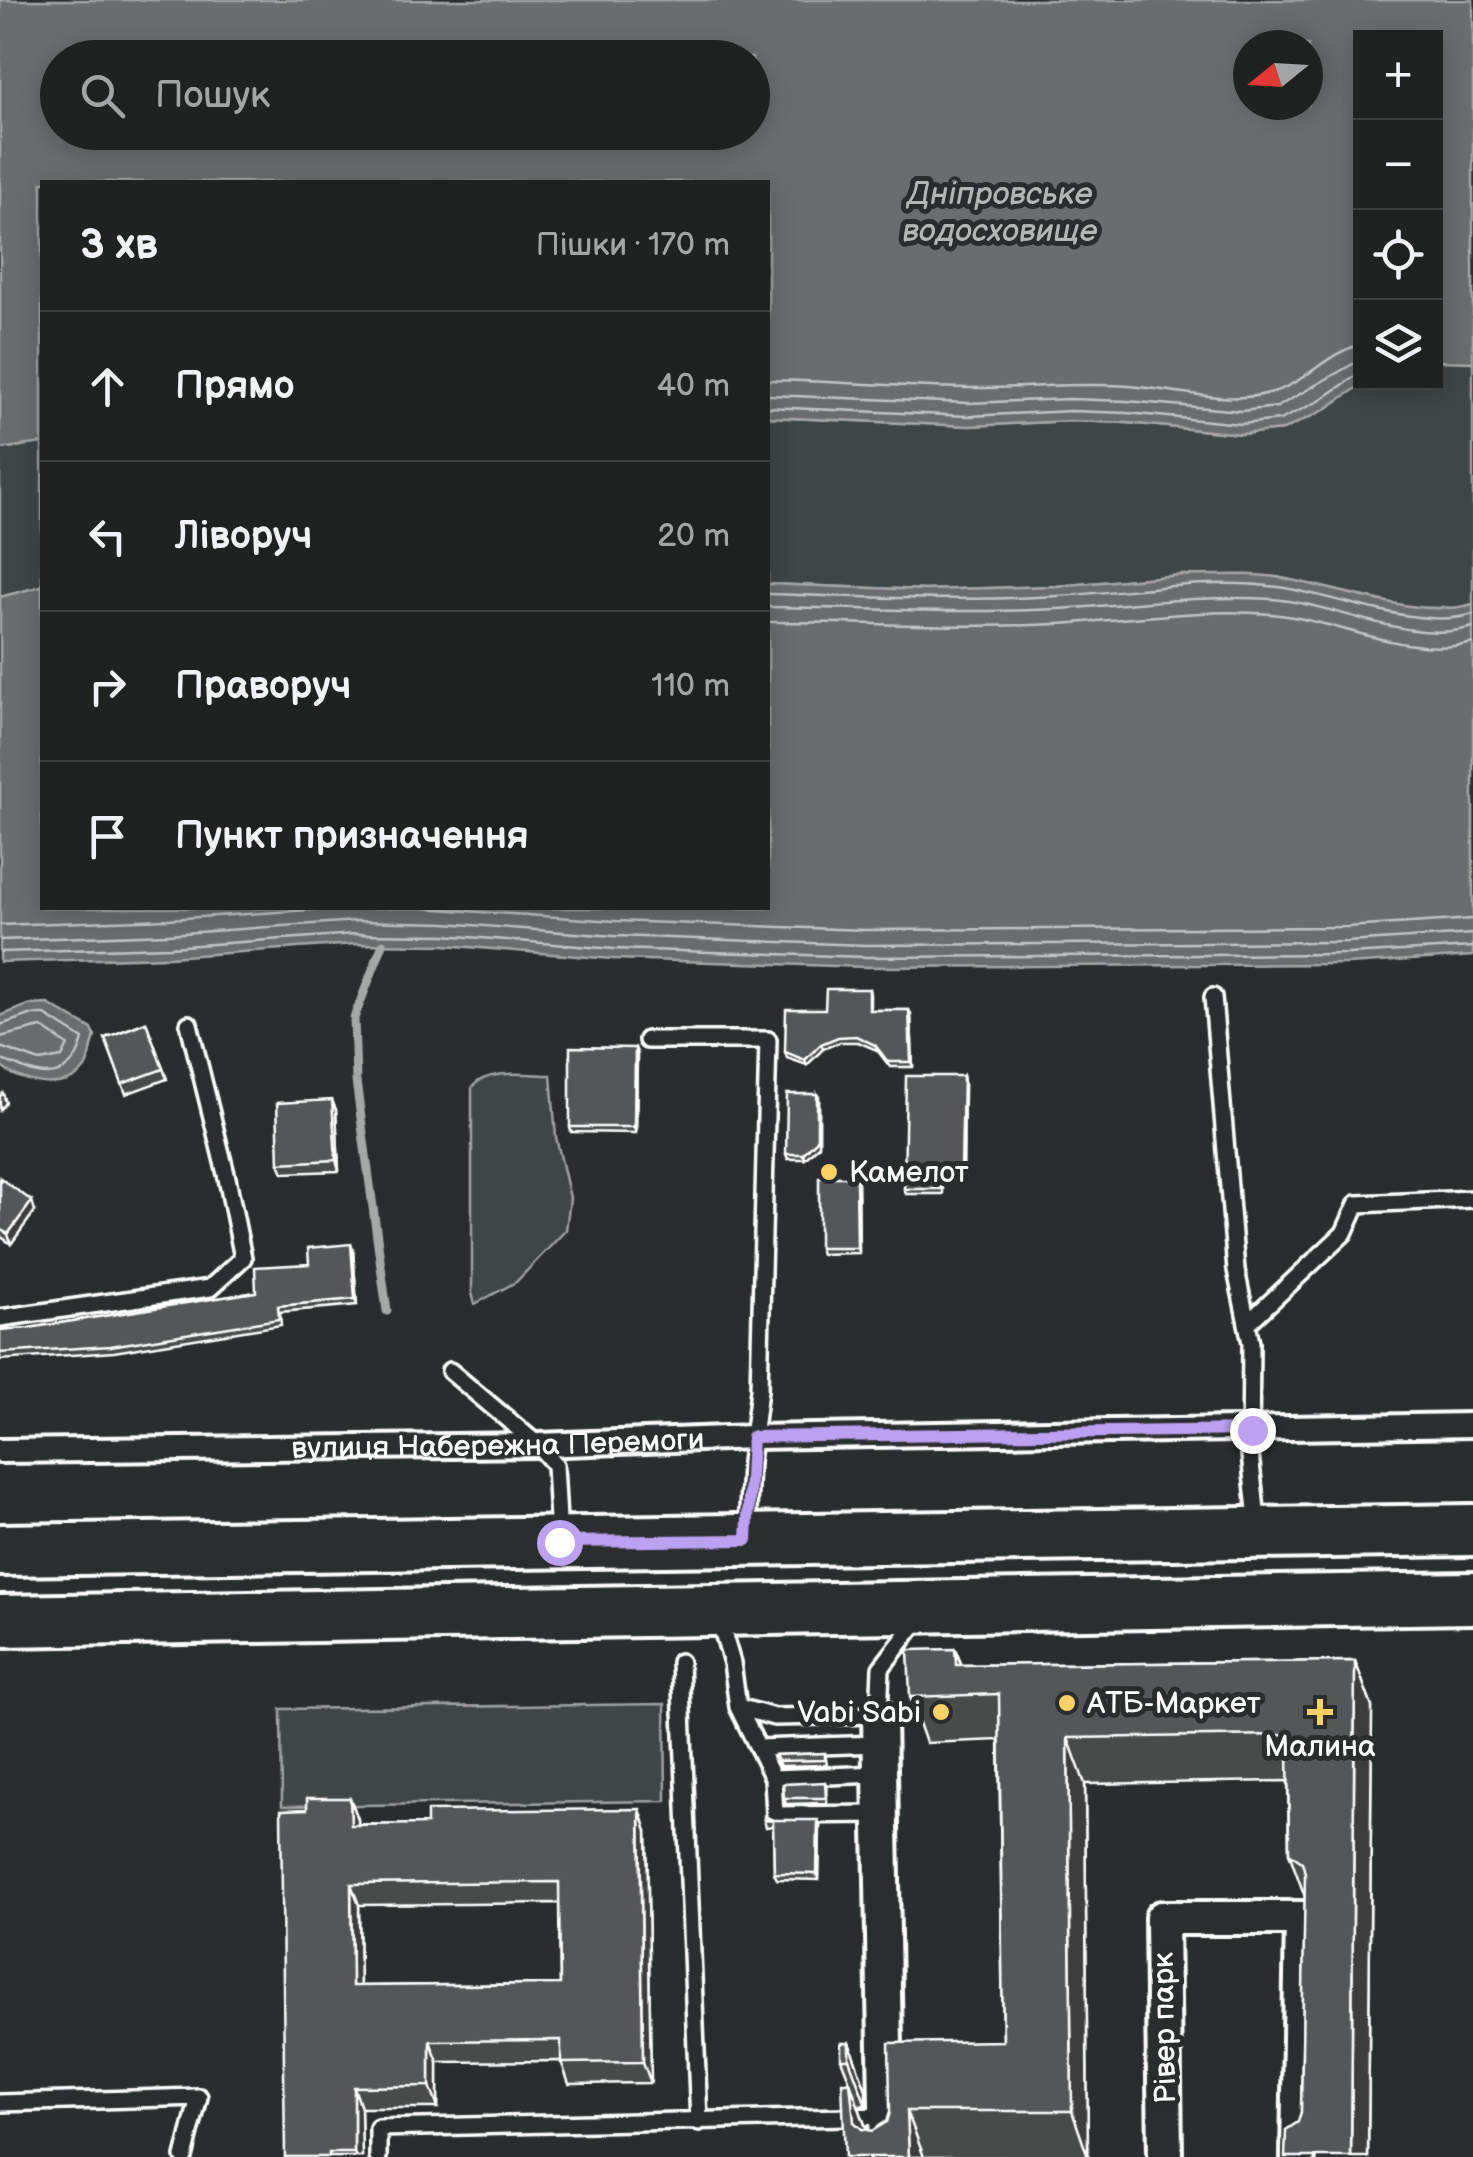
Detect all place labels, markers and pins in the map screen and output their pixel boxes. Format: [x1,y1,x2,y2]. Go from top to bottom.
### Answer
place label: Камелот [849,1155,969,1191]
marker: Камелот [818,1161,840,1183]
place label: АТБ-Маркет [1086,1686,1261,1722]
marker: АТБ-Маркет [1056,1692,1078,1714]
place label: Vabi Sabi [797,1695,921,1731]
marker: Vabi Sabi [930,1701,952,1723]
marker: Малина [1309,1701,1331,1723]
place label: Малина [1264,1729,1376,1765]

